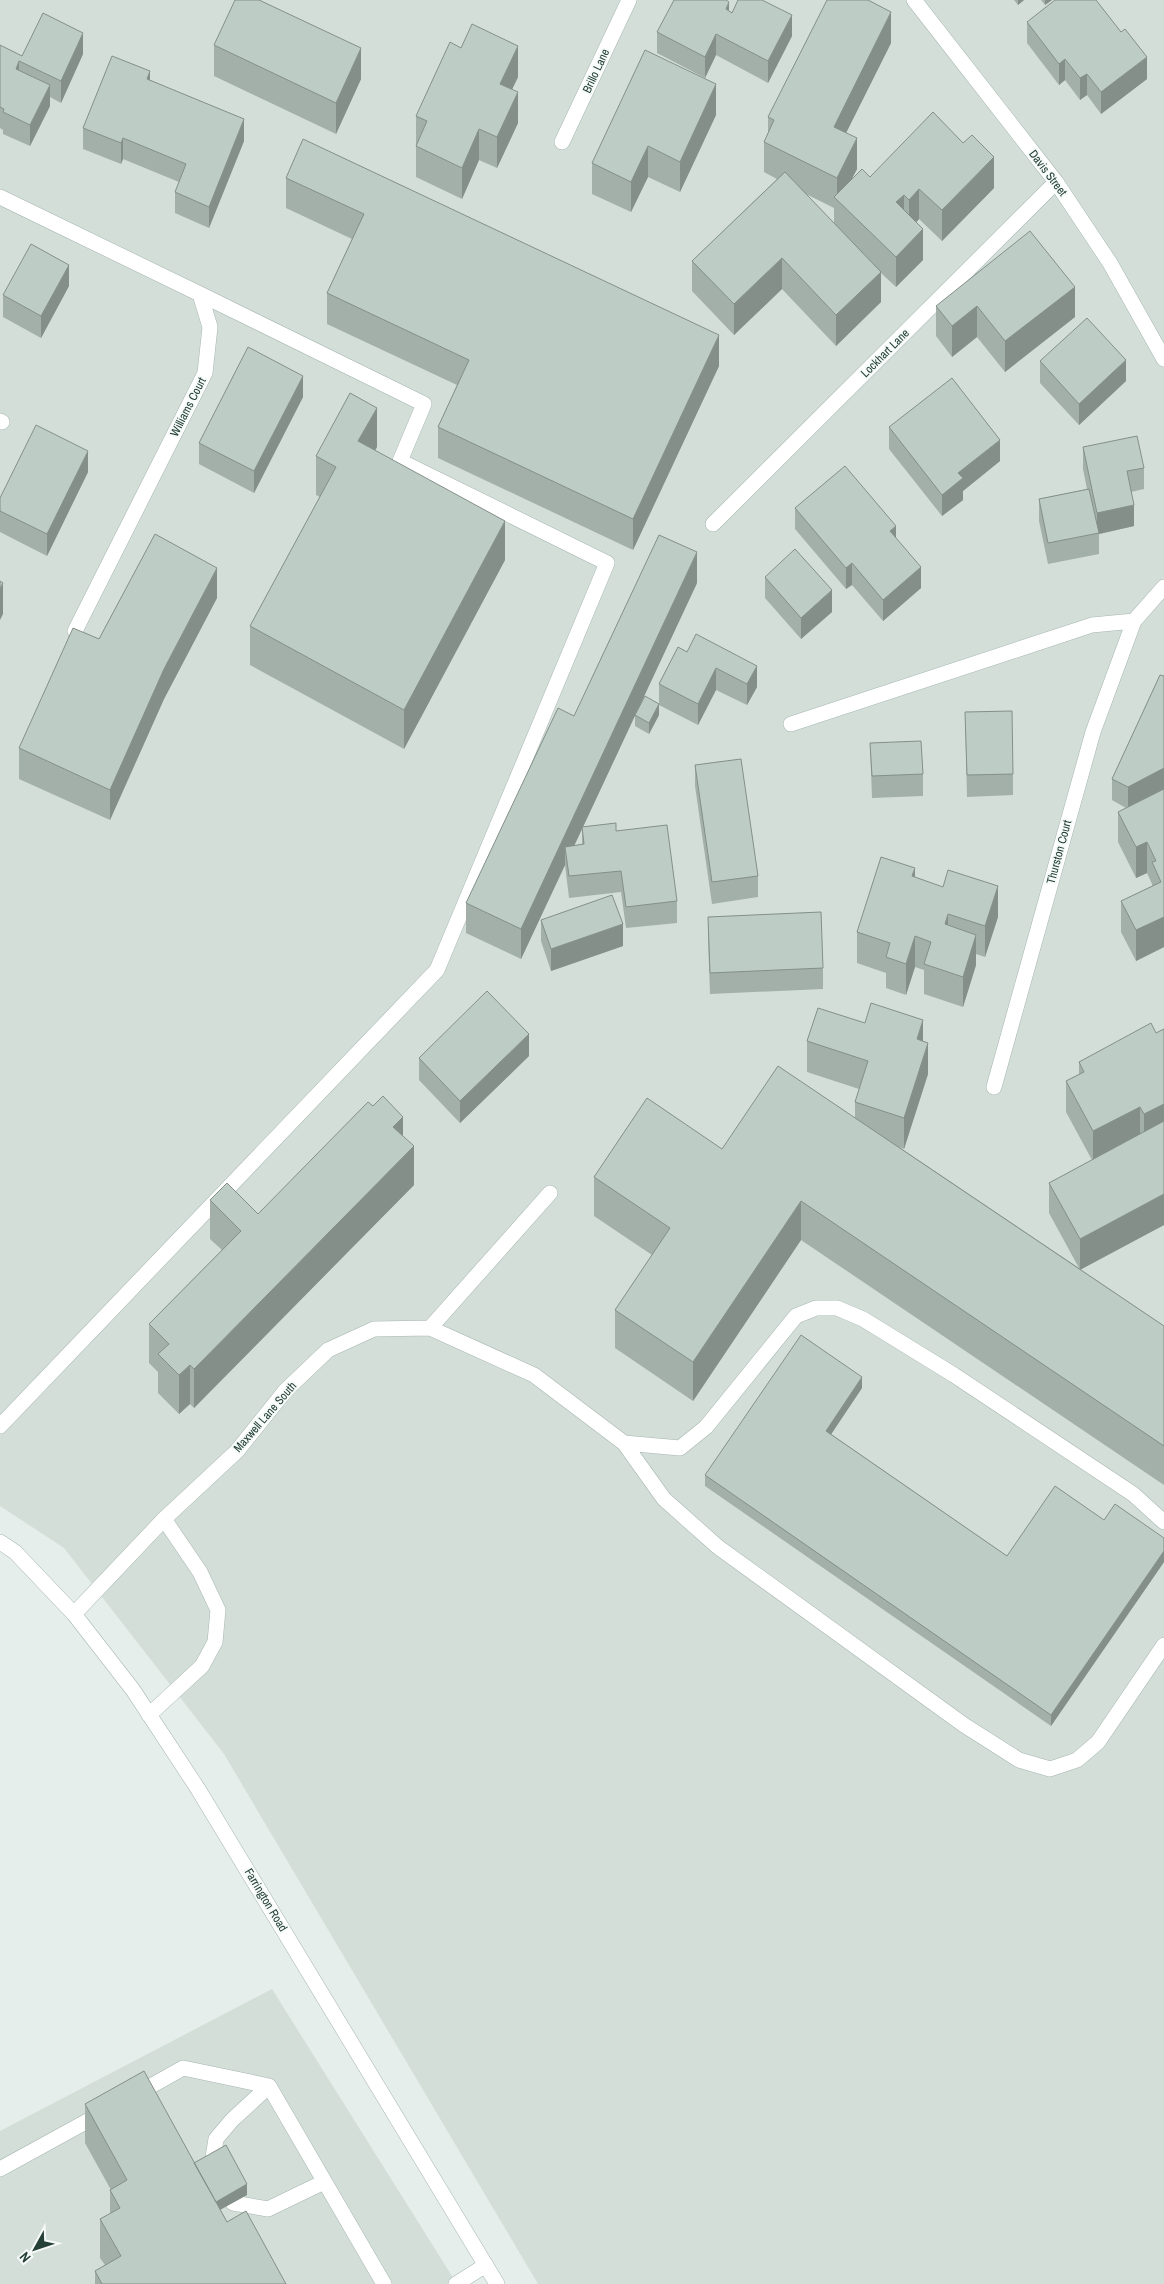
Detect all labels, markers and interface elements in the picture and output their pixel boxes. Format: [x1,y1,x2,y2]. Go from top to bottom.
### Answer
street label: Brillo Lane [579,46,613,96]
street label: Davis Street [1025,147,1071,200]
street label: Lockhart Lane [857,325,913,381]
street label: Williams Court [166,374,210,439]
street label: Thurston Court [1043,818,1075,886]
street label: Maxwell Lane South [230,1378,300,1456]
street label: Farrington Road [241,1865,291,1935]
north arrow [10,2224,60,2274]
text: N [15,2248,35,2266]

